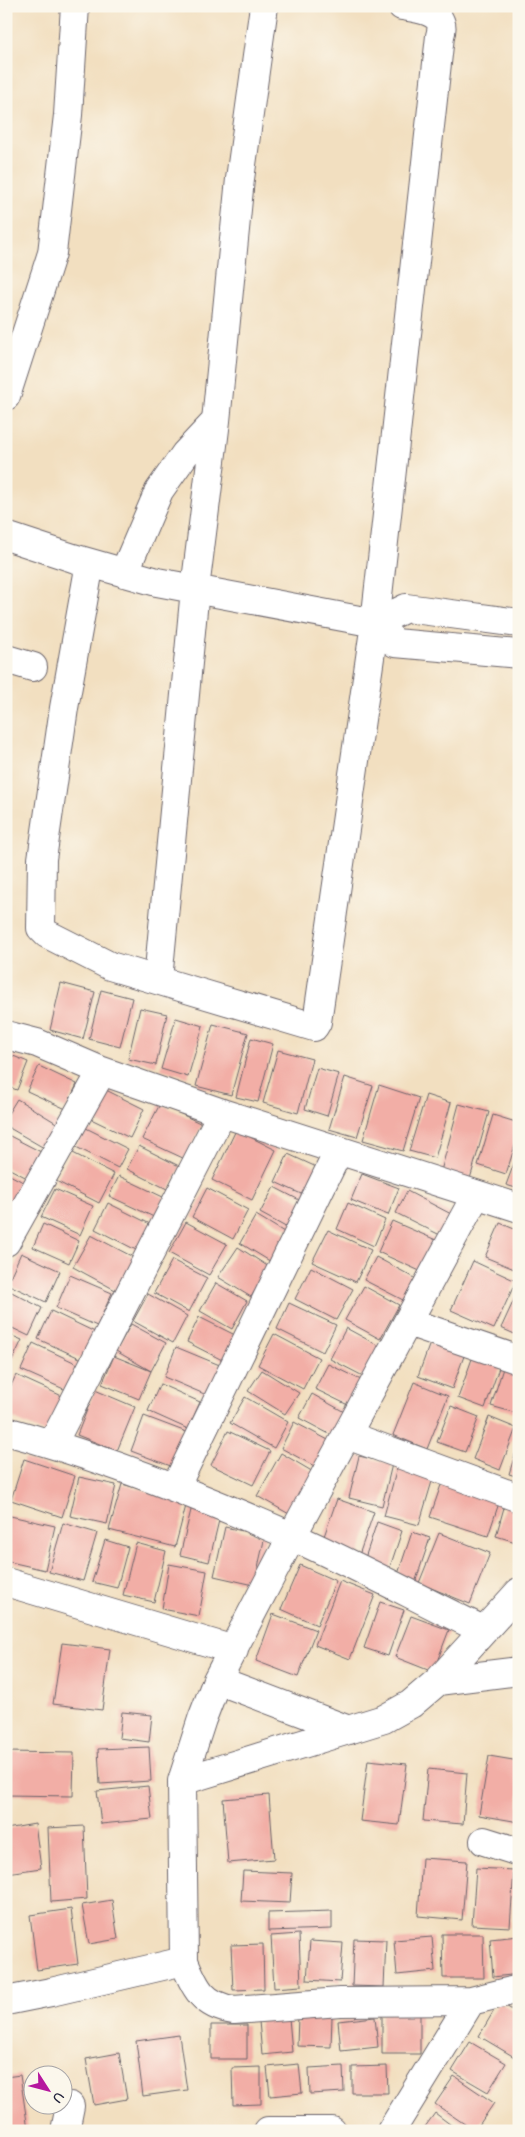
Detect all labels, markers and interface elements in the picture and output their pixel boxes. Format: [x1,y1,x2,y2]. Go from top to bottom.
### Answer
north arrow [22,2064,72,2114]
text: U [48,2089,68,2106]

